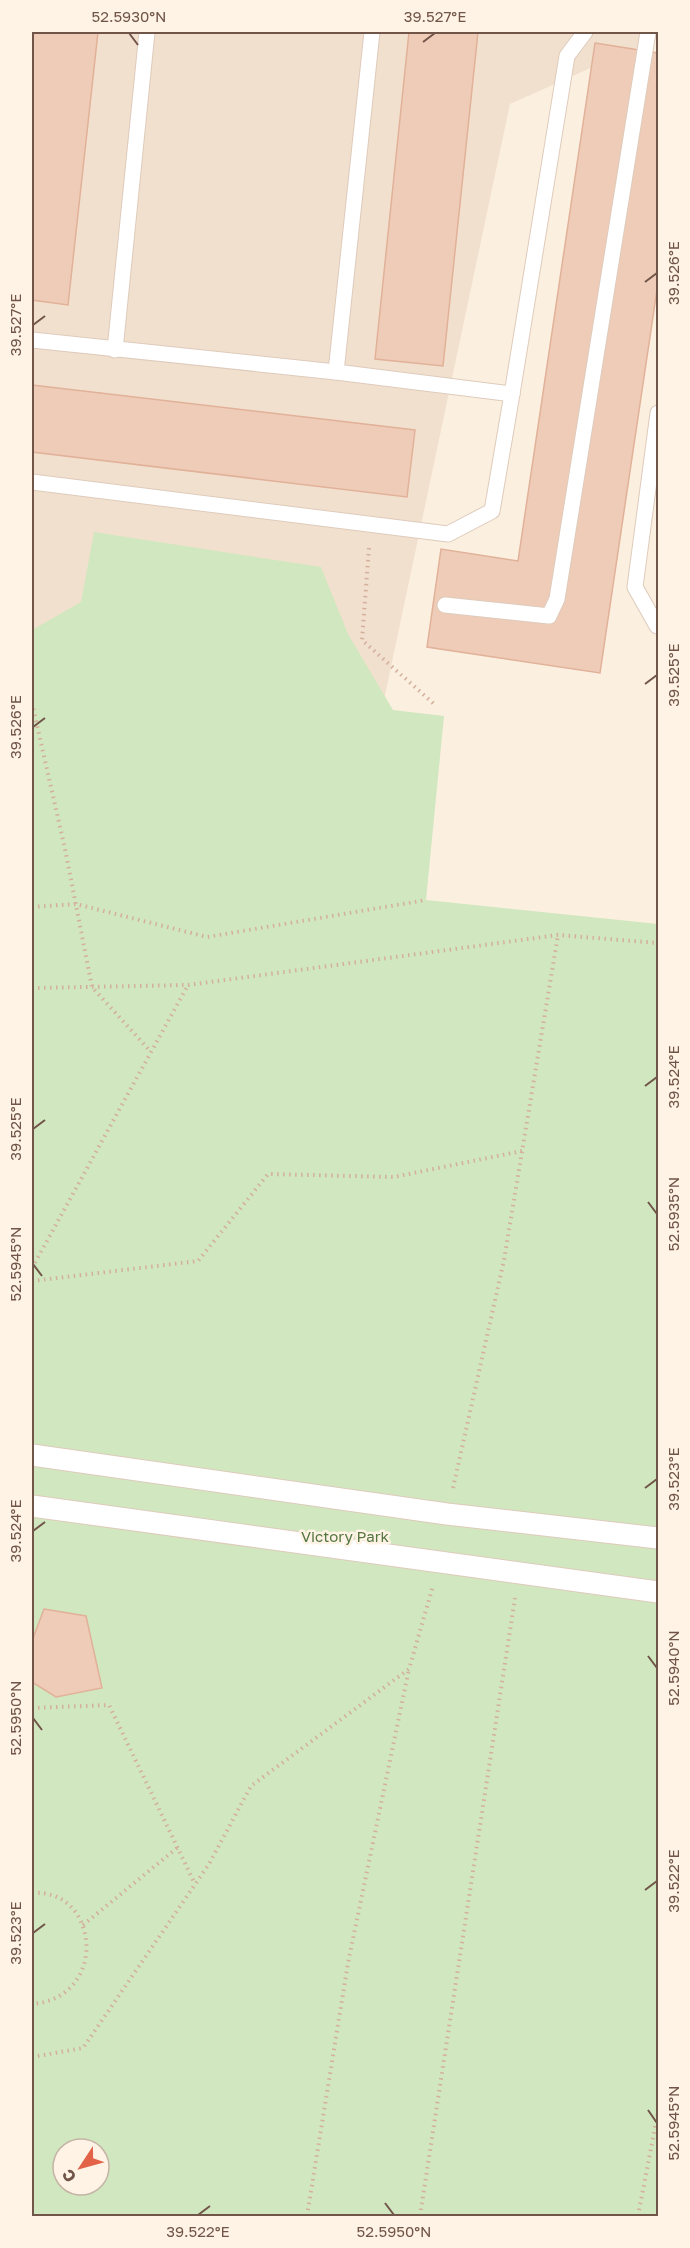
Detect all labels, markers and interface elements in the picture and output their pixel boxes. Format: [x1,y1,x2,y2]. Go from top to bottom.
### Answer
text: 52.5930°N [91,7,167,25]
text: 39.527°E [404,7,466,25]
text: 39.526°E [664,241,682,305]
text: 39.527°E [6,294,24,356]
text: 39.525°E [664,643,682,707]
text: 39.526°E [6,695,24,759]
text: 39.524°E [664,1045,682,1109]
text: 39.525°E [6,1097,24,1161]
text: 52.5935°N [664,1177,682,1251]
text: 52.5945°N [6,1227,24,1301]
text: 39.523°E [664,1447,682,1511]
text: 39.524°E [6,1499,24,1563]
park label: Victory Park [301,1527,390,1545]
text: 52.5940°N [664,1630,682,1706]
text: 52.5950°N [6,1681,24,1755]
text: 39.522°E [664,1849,682,1913]
text: 39.523°E [6,1901,24,1965]
text: 52.5945°N [664,2086,682,2160]
north arrow [51,2137,111,2197]
text: С [57,2165,80,2186]
text: 39.522°E [166,2222,230,2240]
text: 52.5950°N [357,2222,431,2240]

